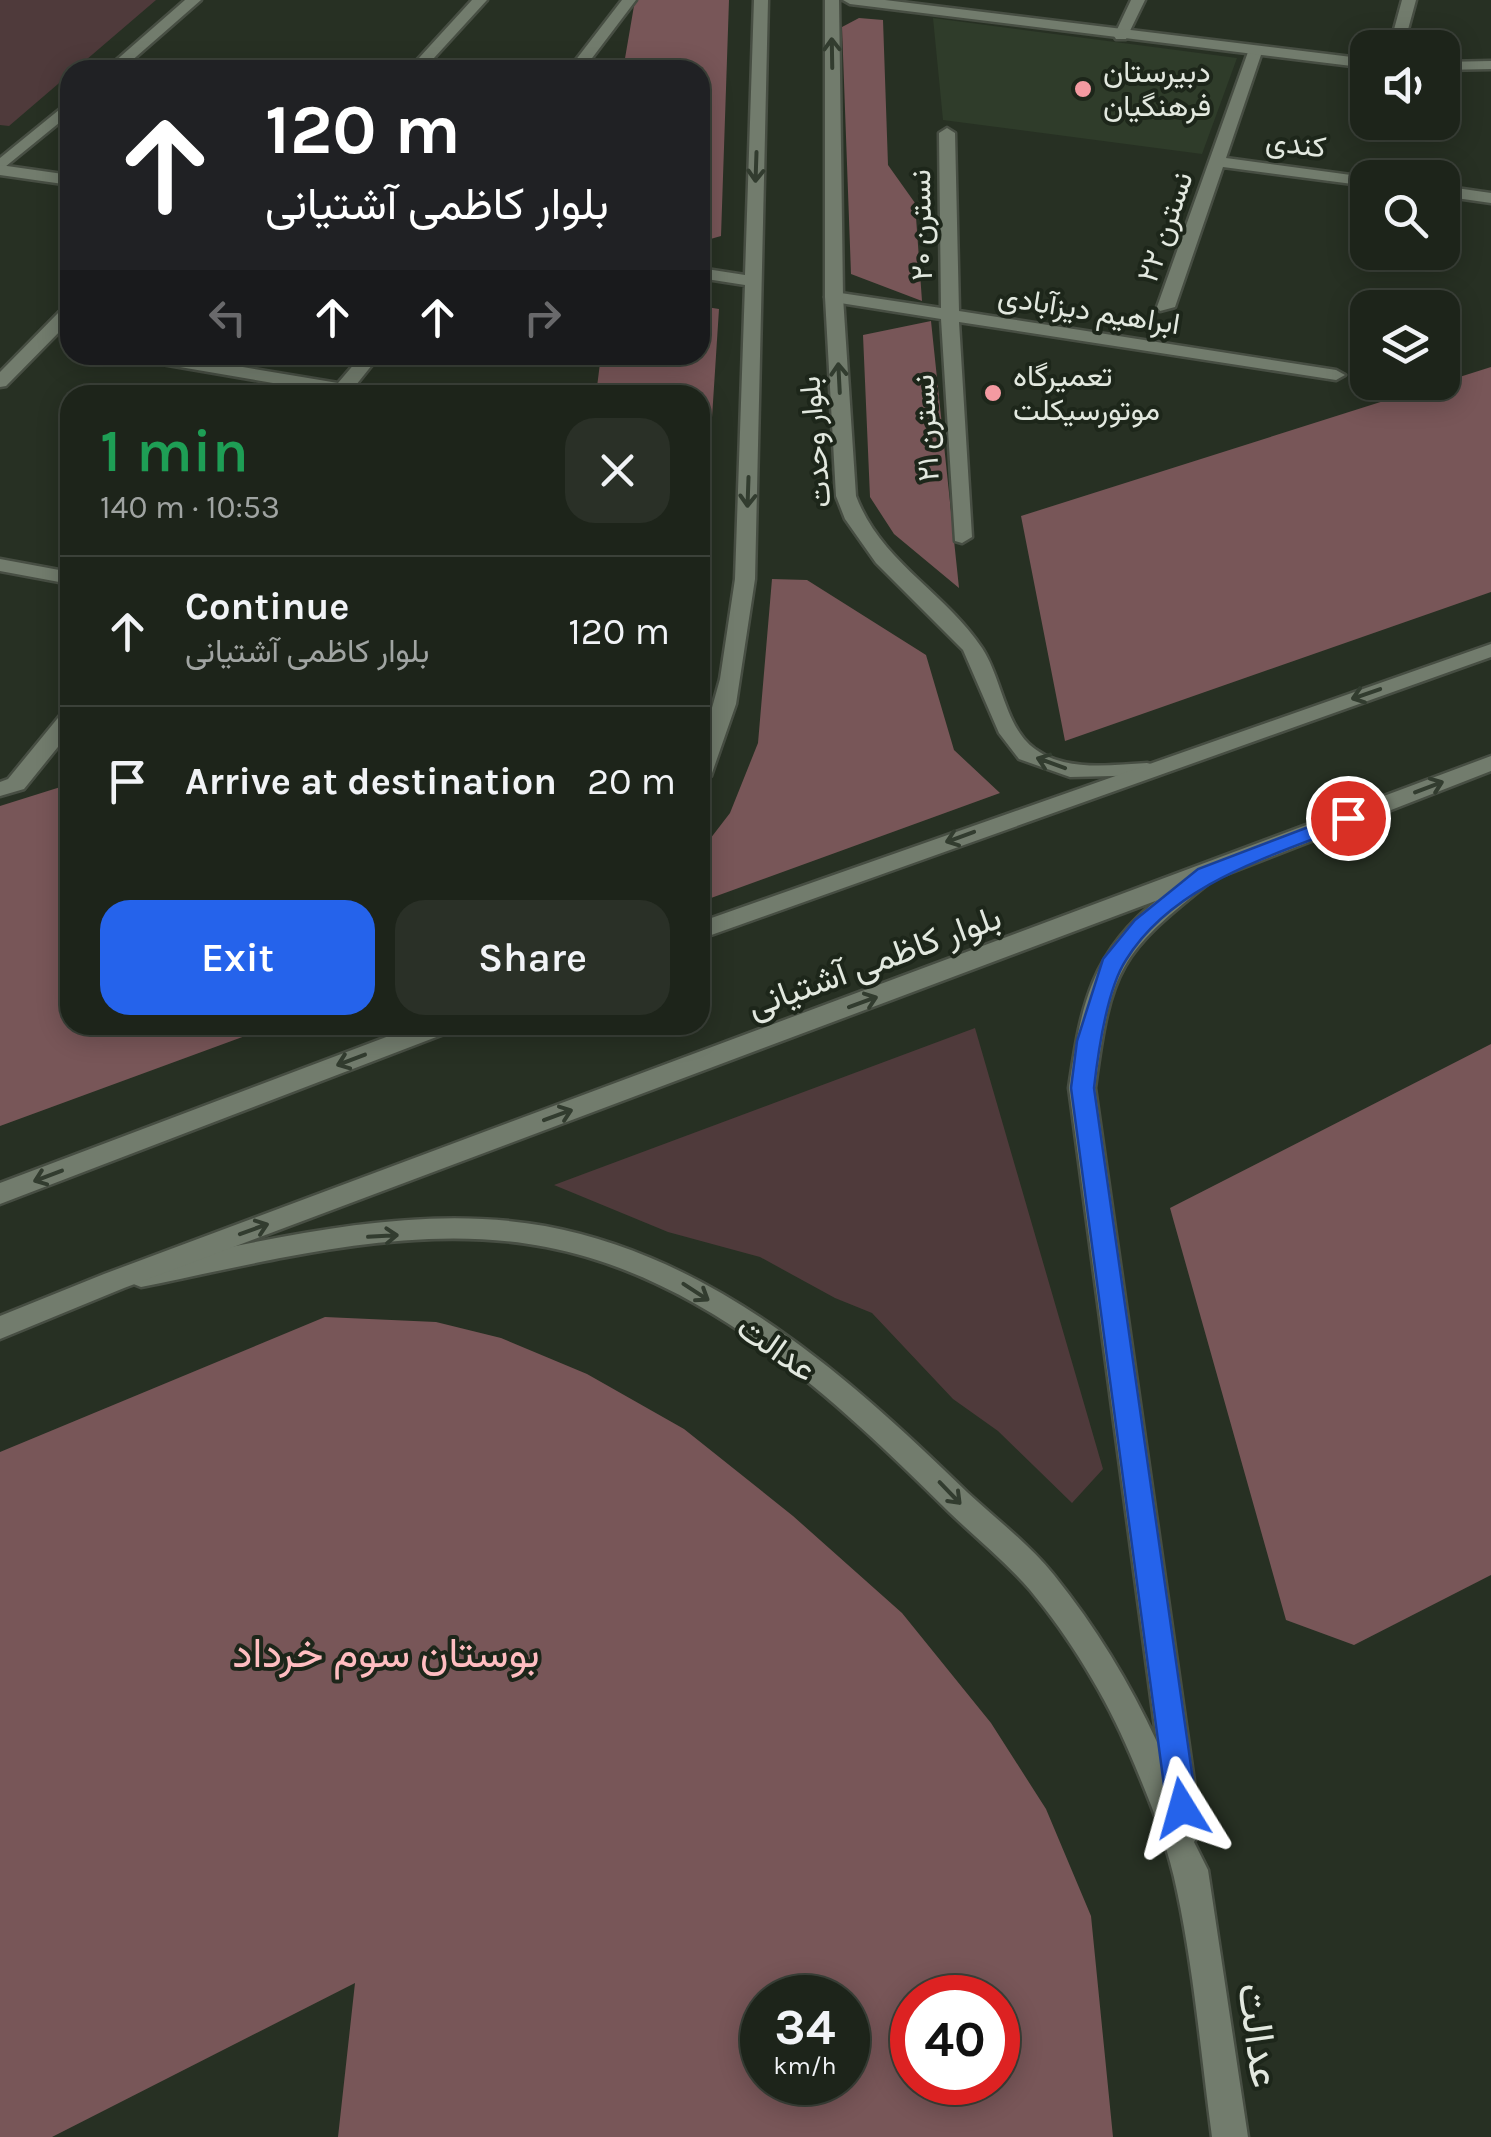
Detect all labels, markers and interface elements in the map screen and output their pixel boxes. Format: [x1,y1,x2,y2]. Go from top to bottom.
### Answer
map controls [1350,30,1460,400]
button: sound [1350,30,1460,140]
one-way arrow [822,37,842,70]
place label: دبیرستان فرهنگیان [1103,54,1211,124]
marker: دبیرستان فرهنگیان [1072,78,1094,100]
text: 120 m [265,89,461,171]
icon: ahead [100,100,230,230]
street label: کندی [1264,122,1328,166]
one-way arrow [747,151,766,183]
button: search [1350,160,1460,270]
street label: نسترن ۲۲ [1129,167,1201,287]
street label: نسترن ۲۰ [902,169,940,281]
text: بلوار کاظمی آشتیانی [265,178,609,230]
street label: ابراهیم دیزآبادی [995,278,1182,343]
icon: left [200,290,255,345]
icon: ahead [305,290,360,345]
icon: ahead [410,290,465,345]
icon: right [515,290,570,345]
button: layers [1350,290,1460,400]
place label: تعمیرگاه موتورسیکلت [1013,358,1160,428]
one-way arrow [829,362,848,394]
street label: نسترن ۲۱ [905,374,947,482]
street label: بلوار وحدت [791,375,839,509]
marker: تعمیرگاه موتورسیکلت [982,382,1004,404]
text: 1 min [100,416,249,486]
button: close [565,418,670,523]
one-way arrow [738,476,757,508]
text: 140 m · 10:53 [100,489,280,526]
text: Continue [185,584,349,629]
icon: ahead [100,604,155,659]
text: 120 m [568,609,670,654]
text: بلوار کاظمی آشتیانی [185,633,429,670]
one-way arrow [1351,686,1382,704]
one-way arrow [1036,753,1067,771]
icon: arrive [100,754,155,809]
text: Arrive at destination [185,759,557,804]
text: 20 m [587,759,676,804]
pin [1306,776,1391,861]
one-way arrow [1413,777,1443,795]
icon: arrive [1321,791,1376,846]
one-way arrow [946,829,977,847]
street label: بلوار کاظمی آشتیانی [742,896,1007,1027]
button: Exit [100,900,375,1015]
button: Share [395,900,670,1015]
one-way arrow [847,992,878,1010]
one-way arrow [337,1052,368,1070]
one-way arrow [543,1105,573,1123]
one-way arrow [33,1168,63,1186]
one-way arrow [238,1219,269,1237]
one-way arrow [366,1226,398,1245]
one-way arrow [681,1282,709,1303]
street label: عدالت [729,1306,824,1390]
one-way arrow [938,1480,962,1504]
park label: بوستان سوم خرداد [232,1628,540,1680]
position arrow [1130,1756,1234,1860]
speed limit sign: 40 [890,1975,1020,2105]
street label: عدالت [1227,1980,1291,2091]
text: 34 [775,1998,835,2057]
text: km/h [773,2051,837,2080]

